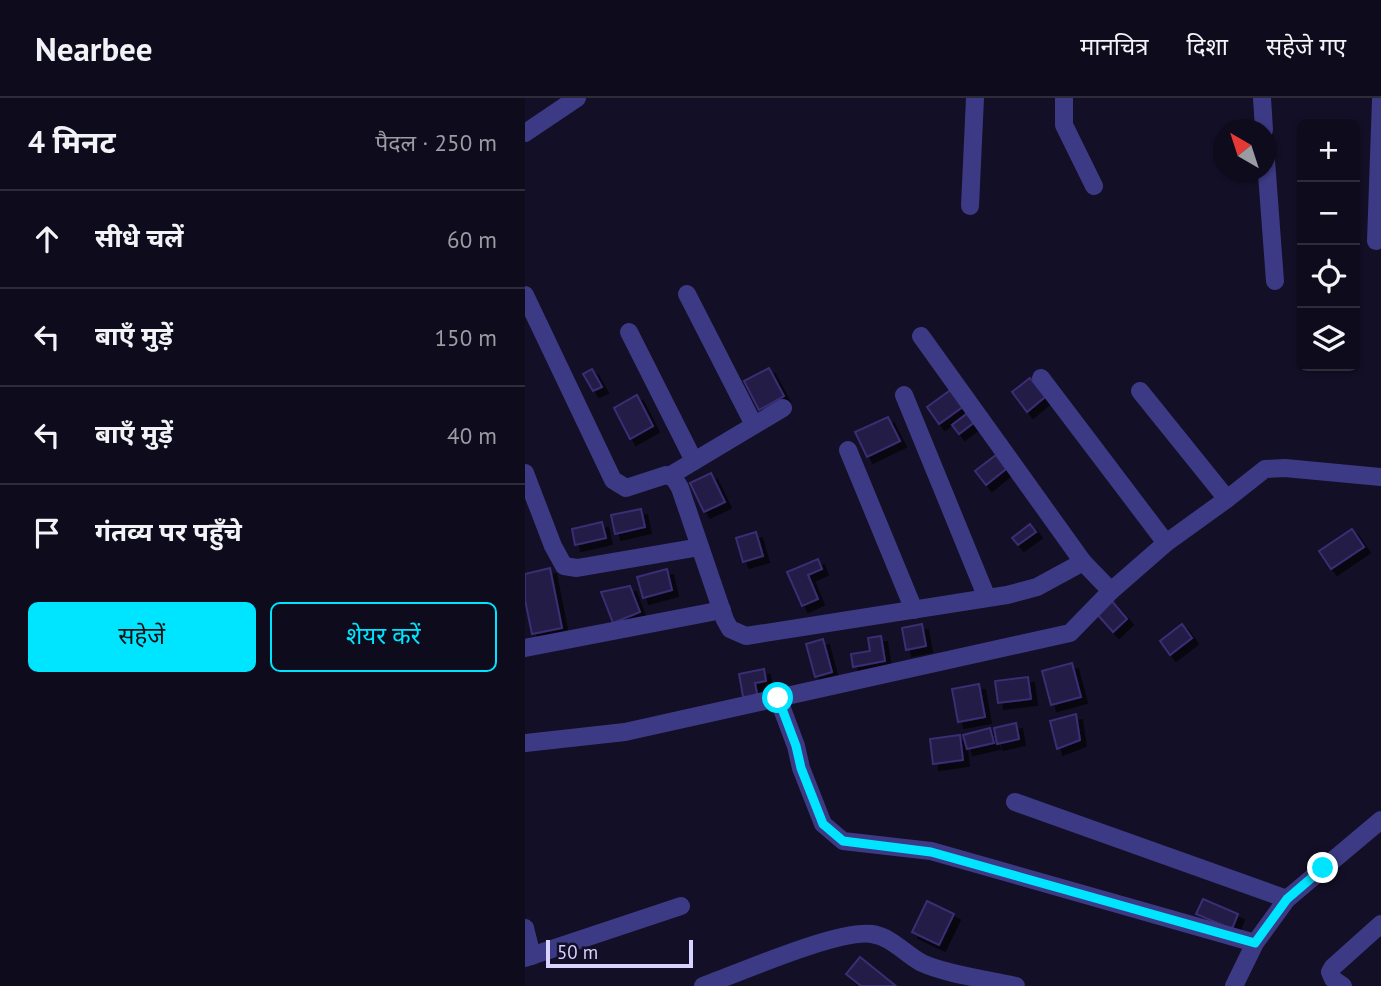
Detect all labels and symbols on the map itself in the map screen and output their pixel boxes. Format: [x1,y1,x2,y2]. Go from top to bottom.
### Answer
north arrow [1213,119,1276,182]
route start [762,682,793,713]
route end [1307,852,1338,883]
scale bar [546,937,693,969]

